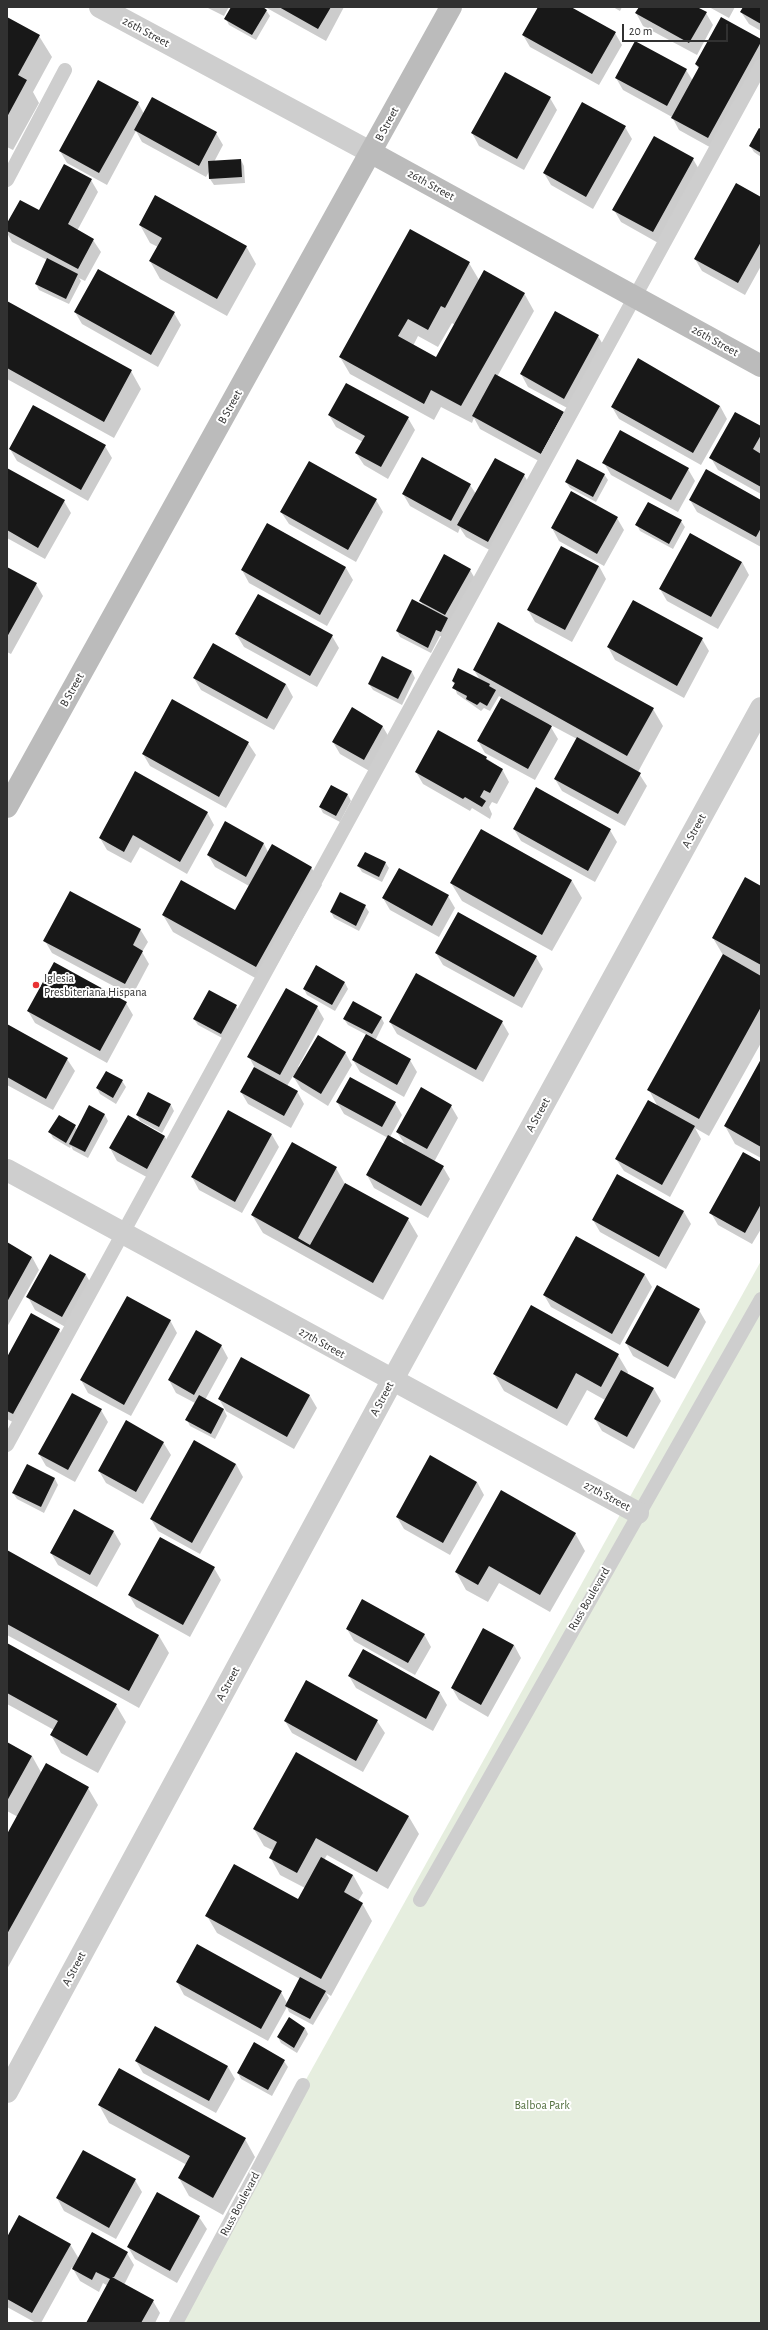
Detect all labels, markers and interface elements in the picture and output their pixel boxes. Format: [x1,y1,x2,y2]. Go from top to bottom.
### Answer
street label: 26th Street [120,14,172,50]
scale bar [624,16,730,42]
text: 20 m [629,25,652,37]
street label: B Street [372,104,402,144]
street label: 26th Street [405,166,457,204]
street label: 26th Street [689,322,741,360]
street label: B Street [215,387,245,427]
street label: B Street [57,670,87,710]
street label: A Street [679,811,709,851]
place label: Iglesia Presbiteriana Hispana [44,971,147,999]
marker: Iglesia Presbiteriana Hispana [31,980,41,990]
street label: A Street [523,1095,553,1135]
street label: 27th Street [296,1324,348,1362]
street label: A Street [367,1379,397,1419]
street label: 27th Street [581,1478,633,1514]
street label: Russ Boulevard [565,1565,613,1633]
street label: A Street [213,1664,243,1704]
street label: A Street [59,1949,89,1989]
park label: Balboa Park [514,2098,570,2112]
street label: Russ Boulevard [217,2169,263,2239]

